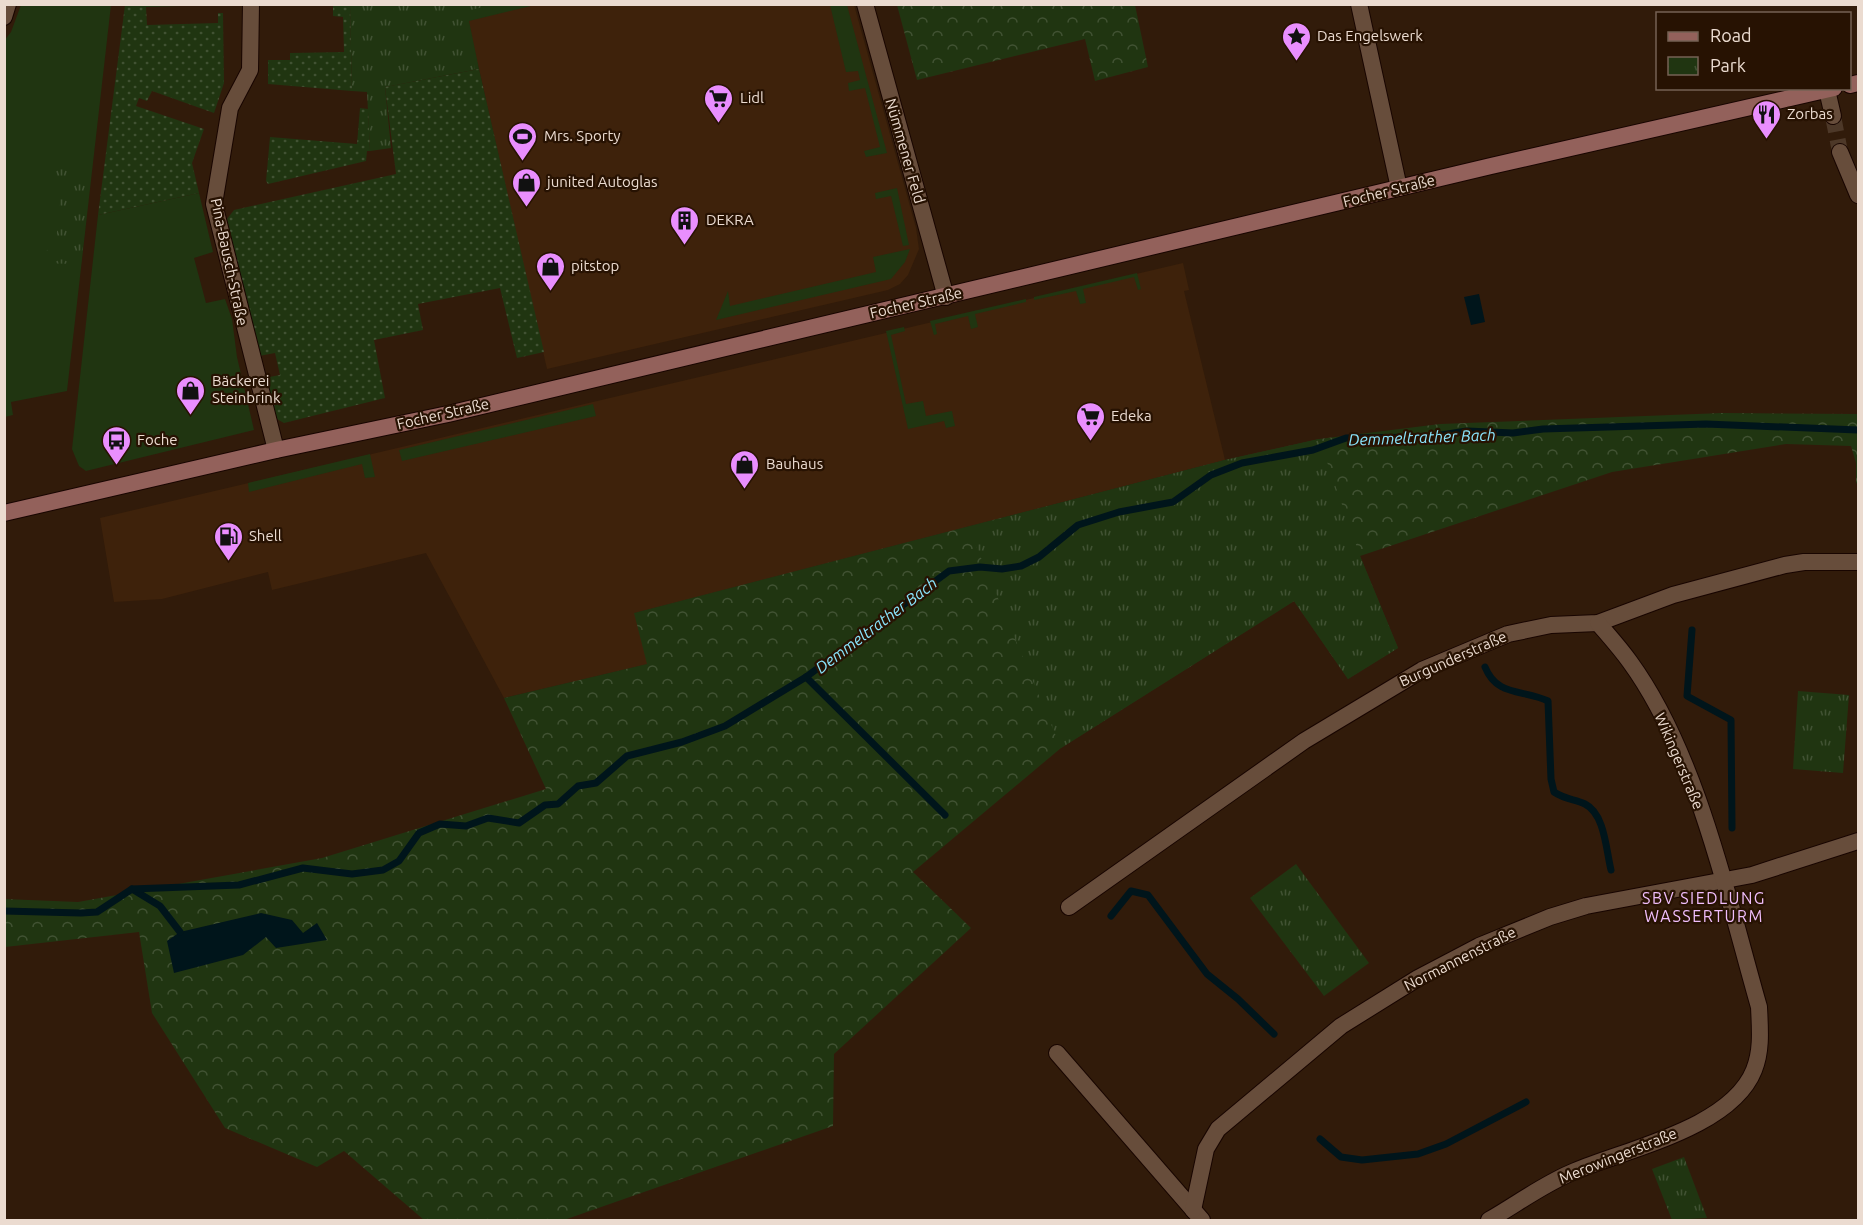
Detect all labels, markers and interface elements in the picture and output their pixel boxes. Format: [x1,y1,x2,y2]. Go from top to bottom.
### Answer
legend [1656,12,1851,90]
place icon: Das Engelswerk [1280,20,1312,62]
text: Road [1710,25,1752,45]
place label: Das Engelswerk [1317,27,1423,44]
text: Park [1710,55,1746,75]
supermarket icon: Lidl [703,82,735,124]
place label: Lidl [740,89,764,106]
street label: Nümmener Feld [882,96,929,205]
restaurant icon: Zorbas [1750,98,1782,140]
place label: Zorbas [1787,105,1833,122]
sports icon: Mrs. Sporty [507,120,539,162]
place label: Mrs. Sporty [544,127,621,144]
shop icon: junited Autoglas [510,166,542,208]
street label: Focher Straße [1341,171,1437,210]
place label: junited Autoglas [546,173,658,190]
street label: Pina-Bausch-Straße [208,197,251,327]
building icon: DEKRA [669,204,701,246]
place label: DEKRA [706,211,754,228]
shop icon: pitstop [534,250,566,292]
place label: pitstop [571,257,619,274]
street label: Focher Straße [868,284,964,321]
place label: Bäckerei Steinbrink [212,372,281,406]
shop icon: Bäckerei Steinbrink [175,374,207,416]
street label: Focher Straße [395,395,491,432]
supermarket icon: Edeka [1074,400,1106,442]
place label: Edeka [1111,407,1152,424]
bus stop icon: Foche [100,424,132,466]
water label: Demmeltrather Bach [1348,425,1496,449]
place label: Foche [137,431,177,448]
shop icon: Bauhaus [729,448,761,490]
place label: Bauhaus [766,455,823,472]
fuel station icon: Shell [212,520,244,562]
place label: Shell [249,527,282,544]
water label: Demmeltrather Bach [812,573,940,677]
street label: Burgunderstraße [1397,627,1509,690]
street label: Wikingerstraße [1651,710,1707,812]
district label: SBV SIEDLUNG WASSERTURM [1642,889,1766,925]
street label: Normannenstraße [1401,923,1518,994]
street label: Merowingerstraße [1557,1124,1679,1187]

